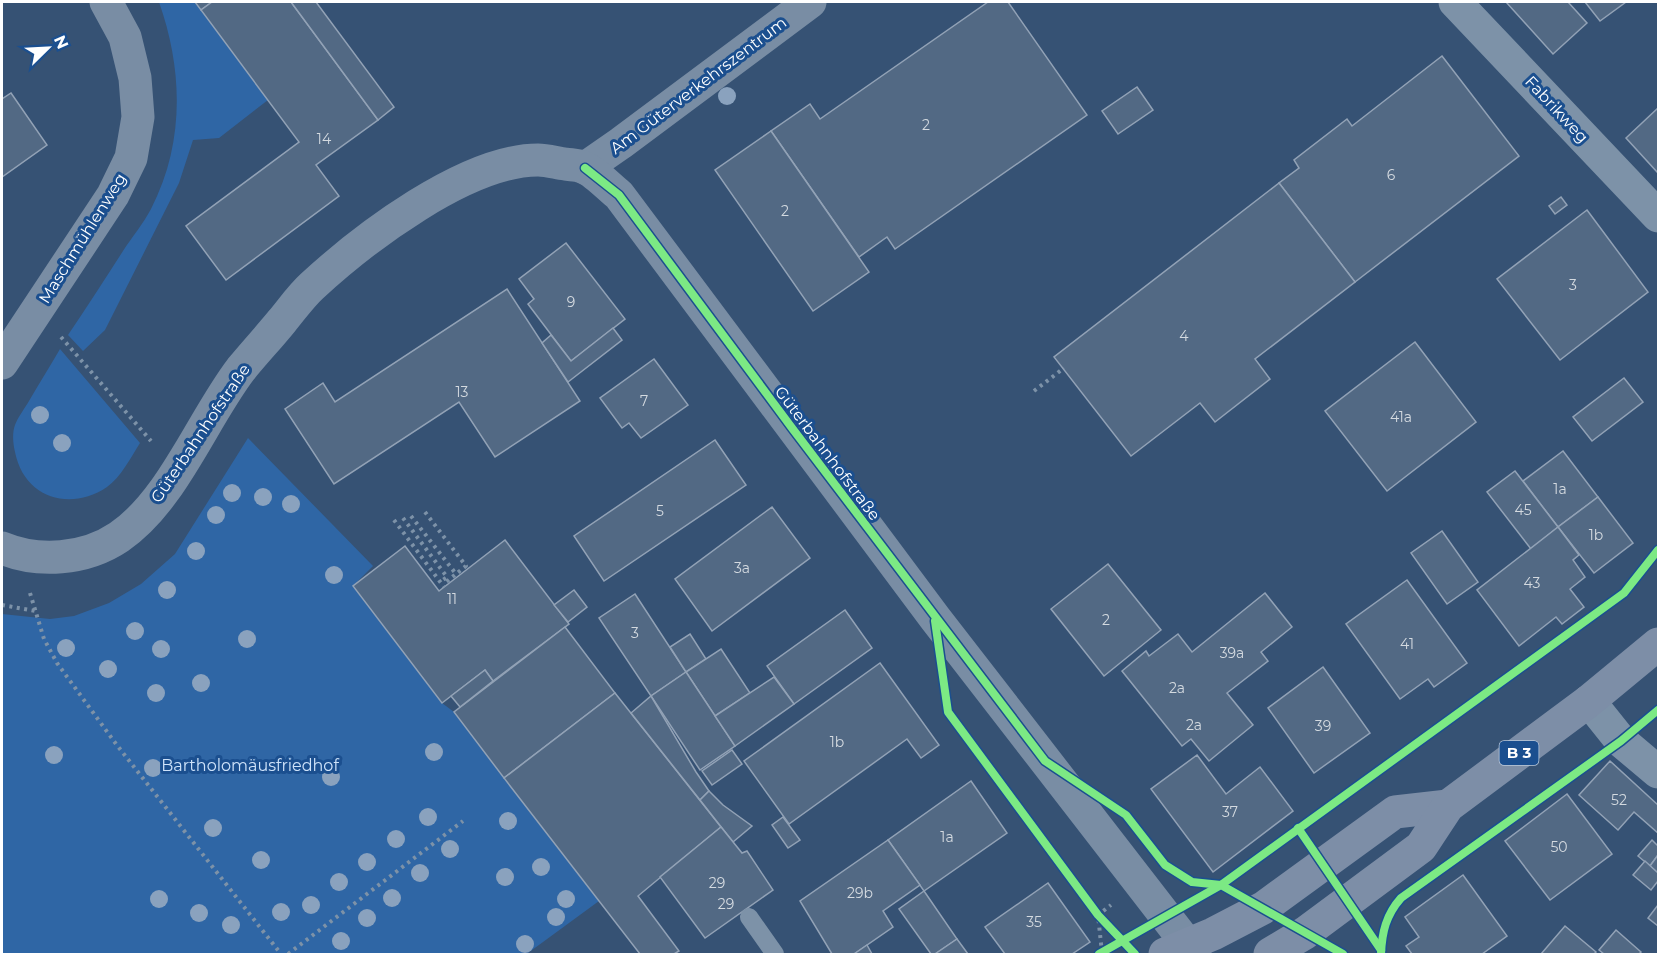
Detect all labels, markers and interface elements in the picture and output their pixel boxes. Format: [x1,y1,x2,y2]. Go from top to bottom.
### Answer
street label: Am Güterverkehrszentrum [606,13,790,158]
north arrow [18,18,78,78]
text: N [50,32,73,52]
street label: Fabrikweg [1521,72,1592,147]
house number: 2 [922,116,930,134]
house number: 14 [317,130,332,148]
house number: 6 [1387,166,1396,184]
street label: Maschmühlenweg [35,170,130,307]
house number: 2 [781,202,789,220]
house number: 3 [1569,276,1577,294]
house number: 9 [567,293,575,311]
house number: 4 [1179,327,1189,345]
street label: Güterbahnhofstraße [147,360,254,506]
street label: Güterbahnhofstraße [771,382,884,524]
house number: 13 [456,383,469,401]
house number: 7 [640,392,648,410]
house number: 41a [1390,408,1412,426]
house number: 1a [1553,480,1567,498]
house number: 45 [1514,501,1532,519]
house number: 5 [656,502,664,520]
house number: 1b [1589,526,1603,544]
house number: 3a [734,559,750,577]
house number: 43 [1524,574,1541,592]
house number: 11 [447,590,457,608]
house number: 2 [1102,611,1110,629]
house number: 3 [631,624,639,642]
house number: 41 [1400,635,1414,653]
house number: 39a [1220,644,1244,662]
house number: 2a [1169,679,1185,697]
house number: 2a [1186,716,1202,734]
house number: 39 [1315,717,1331,735]
house number: 1b [830,733,844,751]
road number: B 3 [1500,741,1538,765]
park label: Bartholomäusfriedhof [161,756,339,775]
house number: 52 [1611,791,1627,809]
house number: 37 [1222,803,1238,821]
house number: 1a [940,828,954,846]
house number: 50 [1550,838,1568,856]
house number: 29 [709,874,725,892]
house number: 29b [847,884,873,902]
house number: 29 [718,895,734,913]
house number: 35 [1026,913,1042,931]

